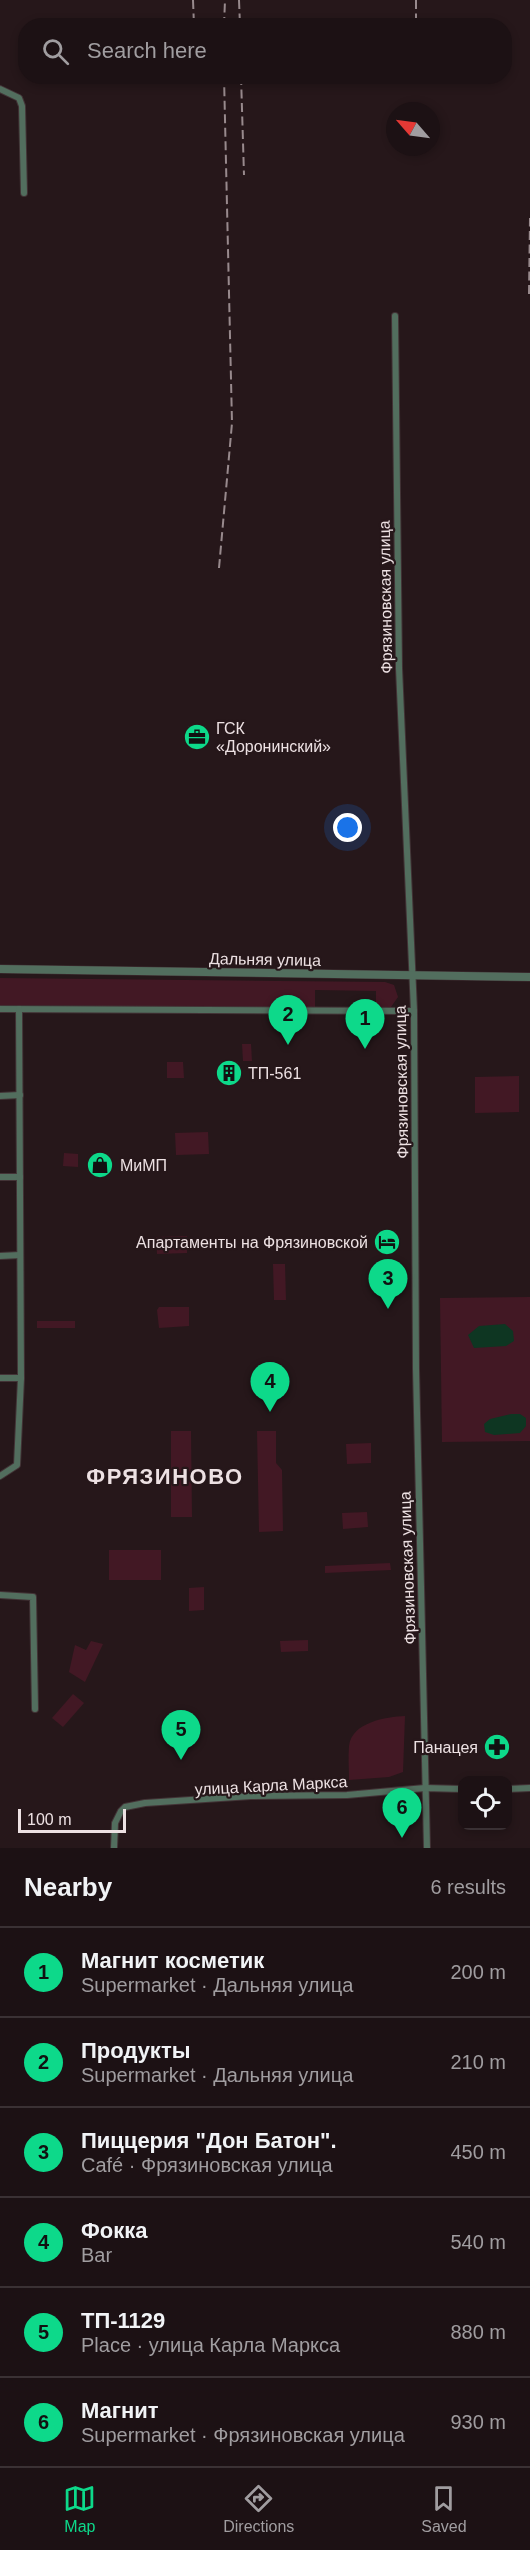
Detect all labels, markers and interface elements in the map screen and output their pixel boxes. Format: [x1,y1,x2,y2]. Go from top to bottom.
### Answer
search box [18,18,512,84]
icon: search [39,35,72,68]
text: Search here [87,38,207,63]
north arrow [386,102,440,156]
street label: Фрязиновская улица [376,520,395,674]
place label: ГСК «Доронинский» [216,720,331,755]
office icon: ГСК «Доронинский» [182,722,212,752]
your location [333,813,362,842]
street label: Дальняя улица [209,950,321,969]
pin: 2 [268,996,308,1045]
pin: 1 [346,1000,385,1049]
street label: Фрязиновская улица [392,1005,411,1159]
building icon: ТП-561 [214,1058,244,1088]
place label: ТП-561 [248,1065,301,1082]
shop icon: МиМП [85,1150,115,1180]
place label: МиМП [120,1157,167,1174]
hotel icon: Апартаменты на Фрязиновской [372,1227,402,1257]
place label: Апартаменты на Фрязиновской [136,1234,368,1251]
pin: 3 [368,1260,408,1309]
pin: 4 [250,1362,290,1412]
district label: ФРЯЗИНОВО [86,1464,244,1489]
street label: Фрязиновская улица [396,1491,419,1645]
pin: 5 [162,1710,201,1760]
pharmacy icon: Панацея [482,1732,512,1762]
place label: Панацея [413,1739,478,1756]
street label: улица Карла Маркса [194,1773,348,1798]
map controls [458,1776,512,1830]
button: locate [458,1776,512,1830]
pin: 6 [382,1788,422,1838]
scale bar [18,1806,126,1834]
text: 100 m [27,1811,71,1828]
text: Nearby [24,1872,112,1902]
text: 6 results [430,1876,506,1898]
text: Магнит косметик [81,1948,264,1973]
text: 1 [38,1961,49,1983]
text: 200 m [450,1961,506,1983]
text: Supermarket · Дальняя улица [81,1974,353,1996]
text: Продукты [81,2038,190,2063]
text: 2 [38,2051,49,2073]
text: 210 m [450,2051,506,2073]
text: Supermarket · Дальняя улица [81,2064,353,2086]
text: Пиццерия "Дон Батон". [81,2128,337,2153]
text: 3 [38,2141,49,2163]
text: 450 m [450,2141,506,2163]
text: Café · Фрязиновская улица [81,2154,333,2176]
text: Фокка [81,2218,147,2243]
text: 4 [38,2231,49,2253]
text: 540 m [450,2231,506,2253]
text: Bar [81,2244,112,2266]
text: ТП-1129 [81,2308,165,2333]
text: 5 [38,2321,49,2343]
text: 880 m [450,2321,506,2343]
text: Place · улица Карла Маркса [81,2334,340,2356]
text: Магнит [81,2398,159,2423]
text: 6 [38,2411,49,2433]
text: 930 m [450,2411,506,2433]
text: Supermarket · Фрязиновская улица [81,2424,405,2446]
tab: Map [63,2482,96,2536]
tab: Directions [223,2482,294,2536]
tab: Saved [421,2482,467,2536]

